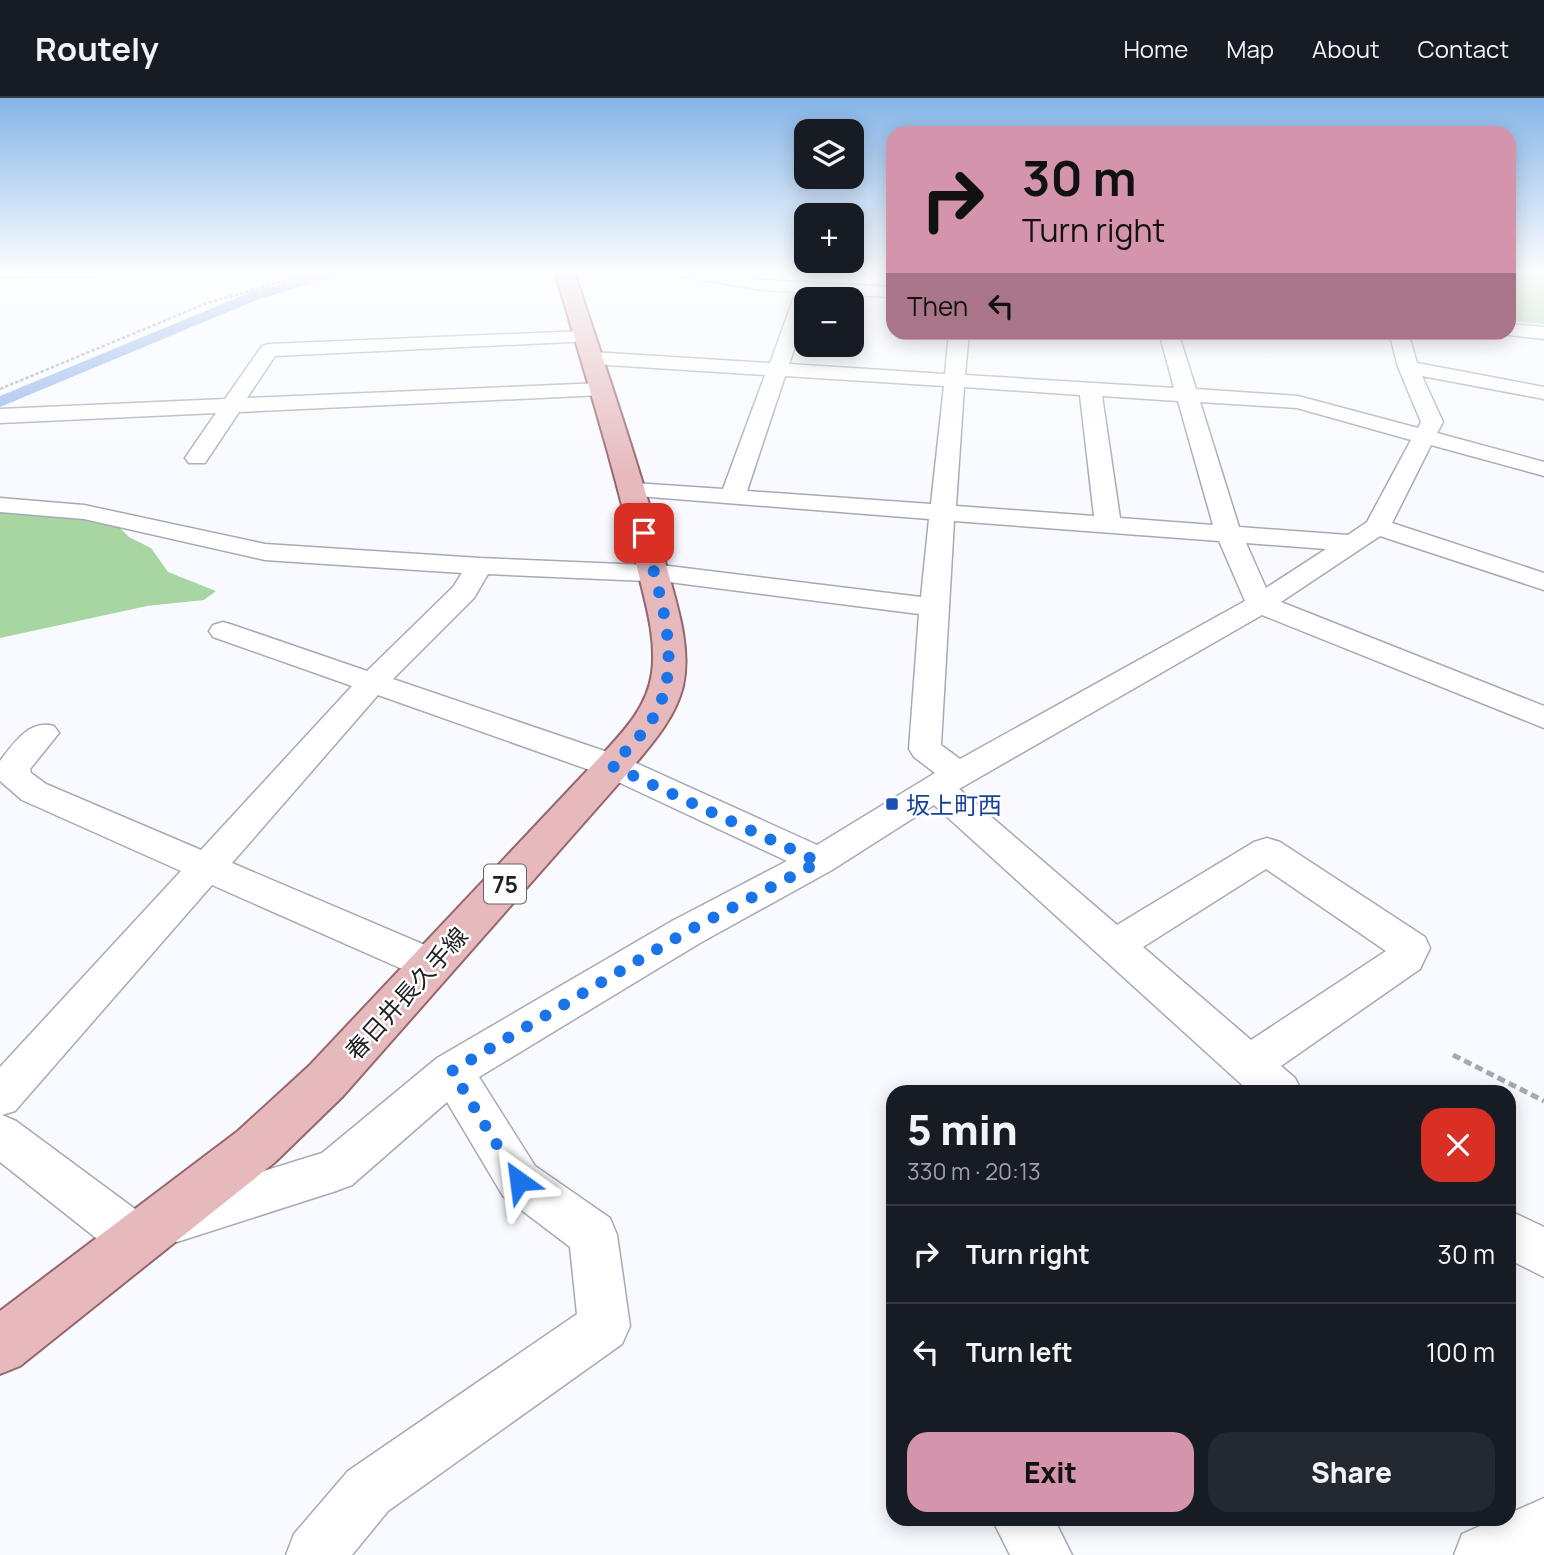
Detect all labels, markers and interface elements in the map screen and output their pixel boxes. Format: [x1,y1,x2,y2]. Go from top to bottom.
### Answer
text: Routely [35,26,159,71]
text: Home [1123,32,1188,65]
text: Map [1226,32,1274,65]
text: About [1312,32,1380,65]
text: Contact [1418,32,1509,65]
map controls [794,119,864,357]
button: layers [794,119,864,189]
text: 30 m [1022,144,1137,211]
icon: right [907,154,998,245]
button: + [794,203,864,273]
text: Turn right [1022,208,1165,252]
button: − [794,287,864,357]
icon: left [982,287,1020,325]
text: Then [907,288,968,324]
pin [614,503,674,563]
icon: arrive [625,514,663,552]
place label: 坂上町西 [906,788,1002,821]
marker: 坂上町西 [884,796,900,812]
road number: 75 [484,864,526,904]
street label: 春日井長久手線 [338,920,474,1066]
text: 5 min [907,1100,1018,1158]
button: close [1421,1108,1495,1182]
position arrow [482,1144,556,1218]
text: 330 m · 20:13 [907,1155,1041,1187]
icon: right [907,1235,945,1273]
text: Turn right [966,1236,1090,1272]
text: 30 m [1438,1236,1495,1272]
icon: left [907,1333,945,1371]
text: Turn left [966,1334,1073,1370]
text: 100 m [1426,1334,1495,1370]
button: Exit [907,1432,1194,1512]
button: Share [1208,1432,1495,1512]

